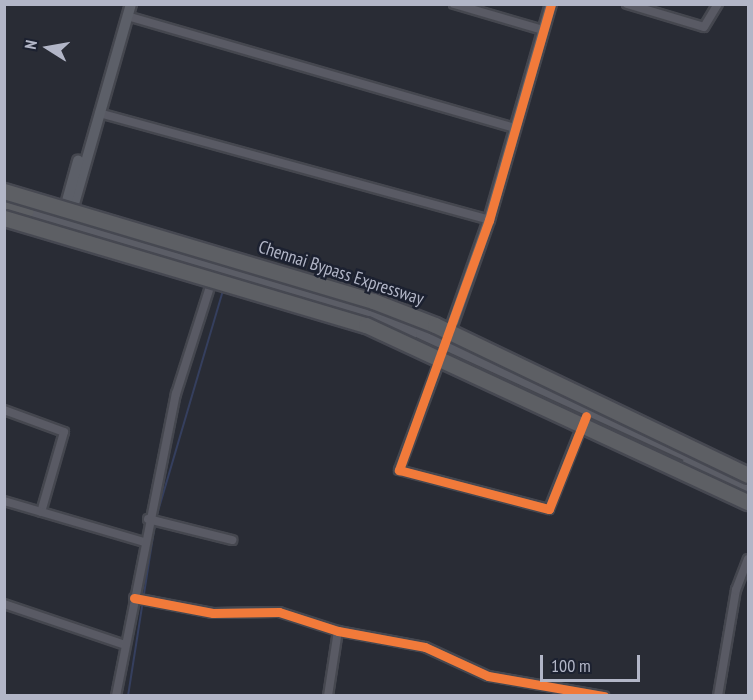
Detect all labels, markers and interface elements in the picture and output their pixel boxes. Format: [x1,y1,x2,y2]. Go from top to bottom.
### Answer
north arrow [18,18,78,78]
text: N [20,38,41,51]
street label: Chennai Bypass Expressway [256,236,426,310]
scale bar [543,643,644,681]
text: 100 m [551,654,591,677]

